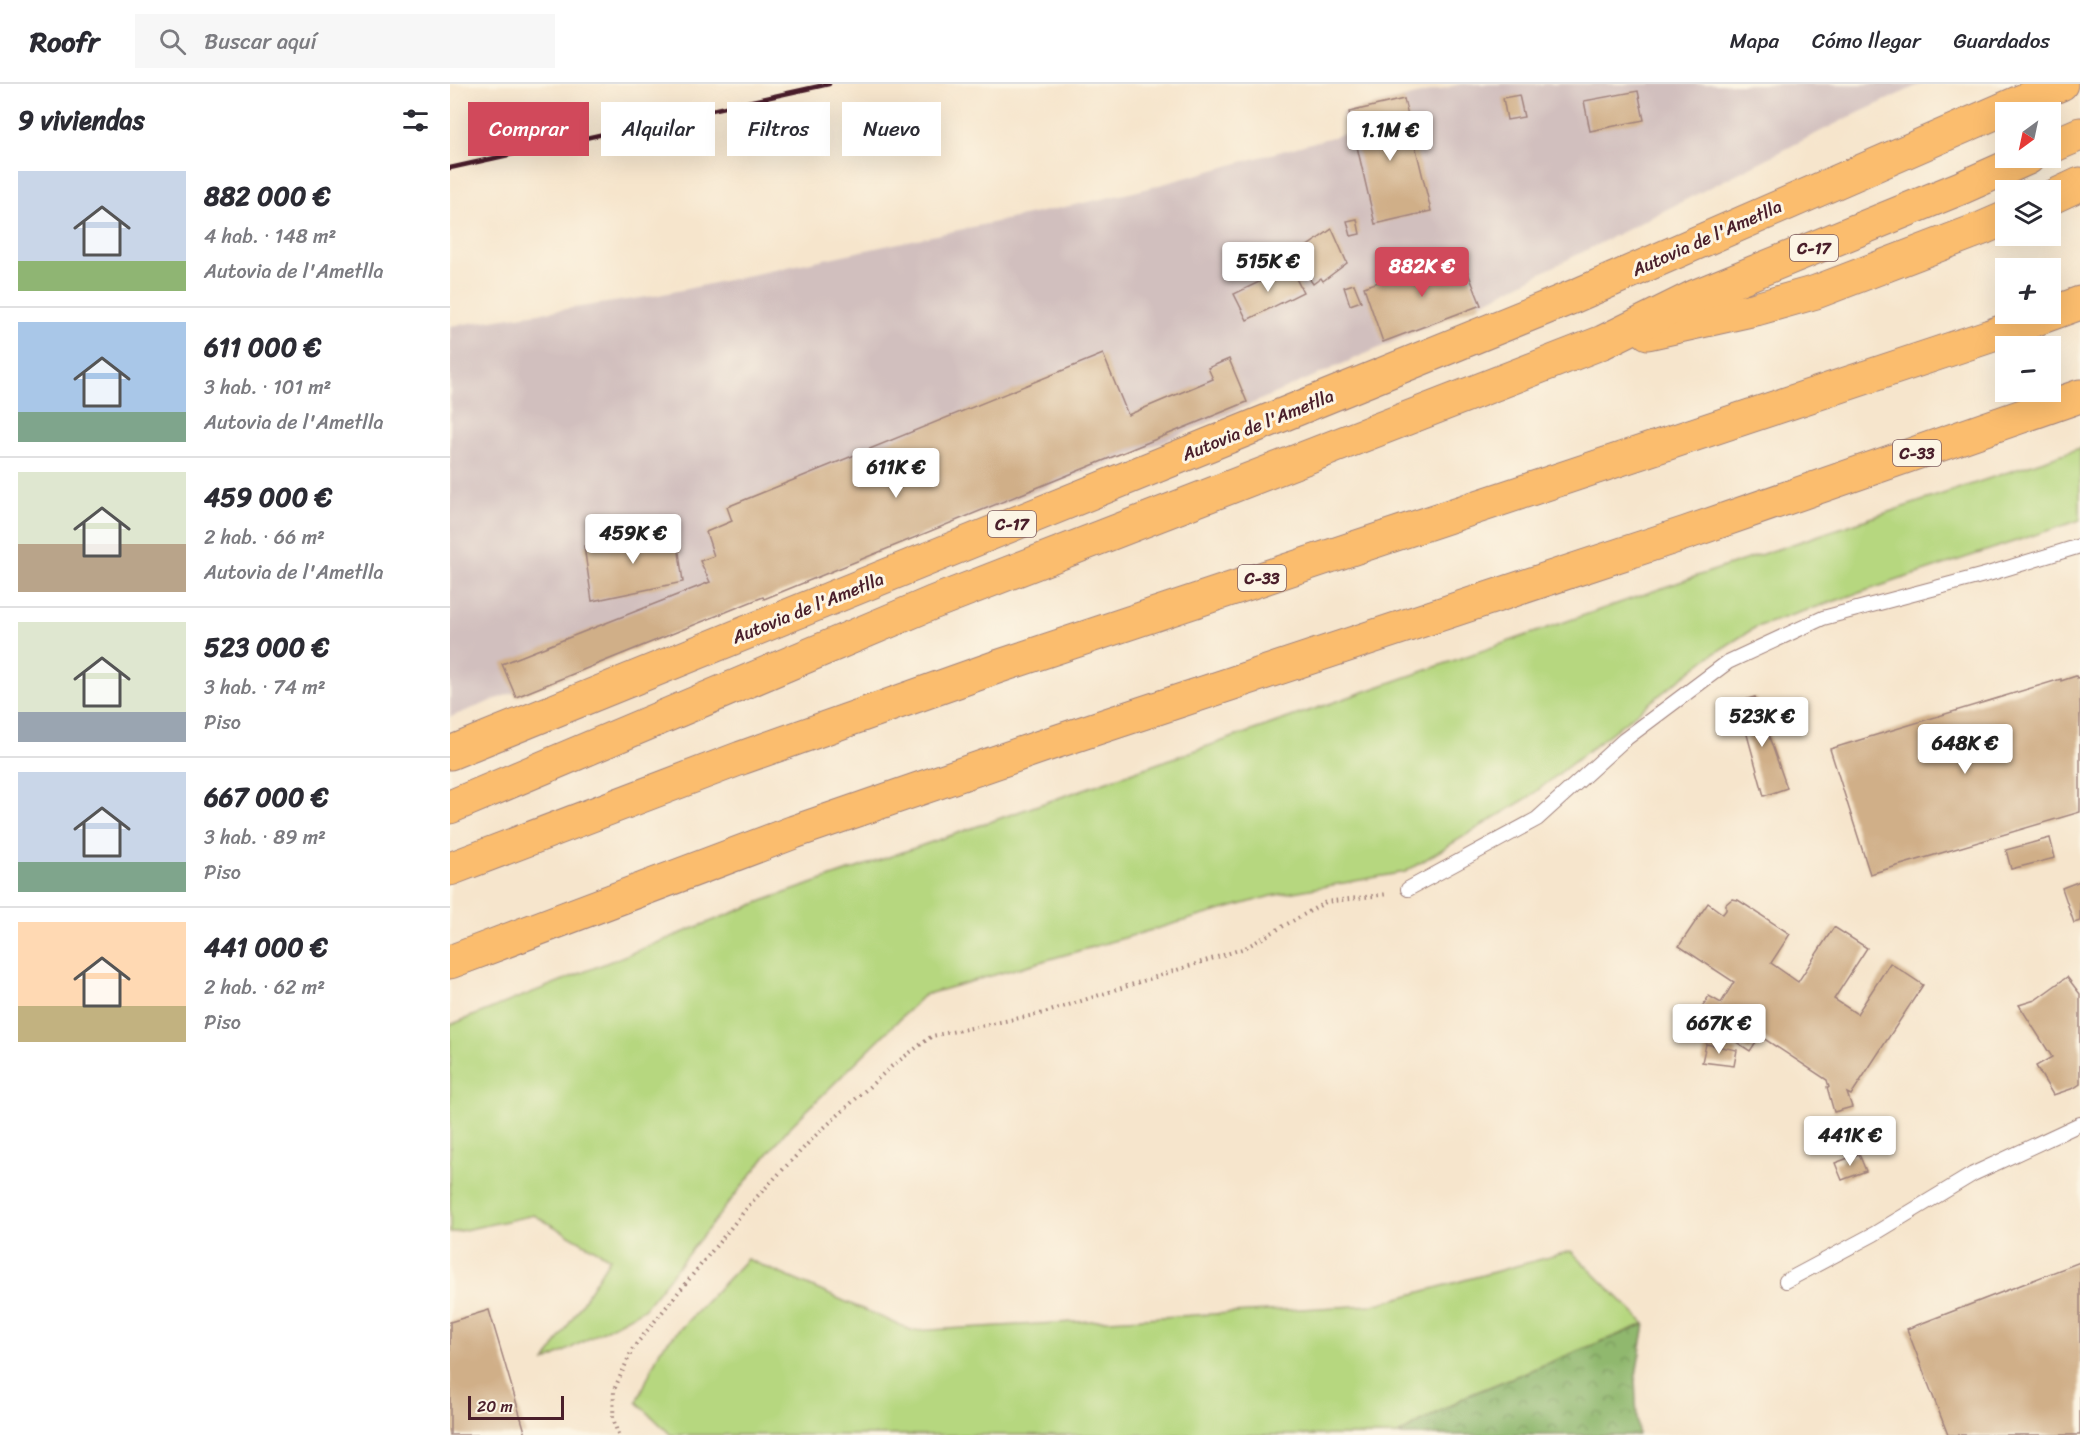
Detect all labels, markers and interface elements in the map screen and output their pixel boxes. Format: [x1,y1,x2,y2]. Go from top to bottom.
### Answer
search box [135,14,555,68]
text: Roofr [30,17,99,66]
text: Buscar aquí [204,22,317,61]
text: Mapa [1730,22,1779,60]
text: Cómo llegar [1812,22,1921,60]
text: Guardados [1954,22,2050,60]
icon: search [156,25,189,58]
text: 9 viviendas [18,97,145,143]
chip: Comprar [468,102,589,156]
chip: Alquilar [601,102,715,156]
chip: Filtros [727,102,830,156]
chip: Nuevo [842,102,941,156]
north arrow [1995,102,2061,168]
map controls [1995,102,2061,402]
icon: filters [399,104,432,137]
pin: 1.1M € [1341,111,1439,162]
text: 1.1M € [1361,113,1419,148]
text: 882 000 € [204,173,330,219]
button: layers [1995,180,2061,246]
street label: Autovia de l'Ametlla [1626,191,1787,286]
icon: home [66,195,138,267]
text: 4 hab. · 148 m² [204,219,336,254]
road number: C-17 [1790,235,1838,261]
pin: 515K € [1219,242,1317,293]
text: 515K € [1236,244,1300,279]
pin: 882K € [1373,247,1471,298]
text: 882K € [1389,249,1455,284]
text: Autovia de l'Ametlla [204,254,384,289]
button: + [1995,258,2061,324]
text: 611 000 € [204,324,321,370]
button: − [1995,336,2061,402]
icon: home [66,346,138,418]
text: 3 hab. · 101 m² [204,370,331,405]
street label: Autovia de l'Ametlla [1176,380,1339,470]
text: Autovia de l'Ametlla [204,405,384,440]
road number: C-33 [1893,440,1941,466]
pin: 611K € [847,448,945,499]
text: 611K € [866,450,926,485]
text: 459 000 € [204,474,332,520]
icon: home [66,496,138,568]
road number: C-17 [988,511,1036,537]
pin: 459K € [584,514,682,565]
text: 459K € [599,516,667,551]
text: 2 hab. · 66 m² [204,520,325,555]
text: Autovia de l'Ametlla [204,555,384,590]
street label: Autovia de l'Ametlla [726,563,889,653]
road number: C-33 [1238,565,1286,591]
text: 523 000 € [204,624,329,670]
icon: home [66,646,138,718]
text: 3 hab. · 74 m² [204,670,326,705]
pin: 523K € [1713,697,1811,748]
text: 523K € [1729,699,1795,734]
text: Piso [204,705,241,740]
pin: 648K € [1916,724,2014,775]
text: 648K € [1932,726,1998,761]
text: 667 000 € [204,774,328,820]
icon: home [66,796,138,868]
text: 3 hab. · 89 m² [204,820,326,855]
text: Piso [204,855,241,890]
text: 441 000 € [204,924,328,970]
icon: home [66,946,138,1018]
text: 2 hab. · 62 m² [204,970,325,1005]
pin: 667K € [1670,1004,1768,1055]
text: Piso [204,1005,241,1040]
text: 667K € [1687,1006,1751,1041]
pin: 441K € [1801,1116,1899,1167]
text: 441K € [1818,1118,1882,1153]
text: 20 m [477,1392,513,1421]
scale bar [468,1393,564,1420]

